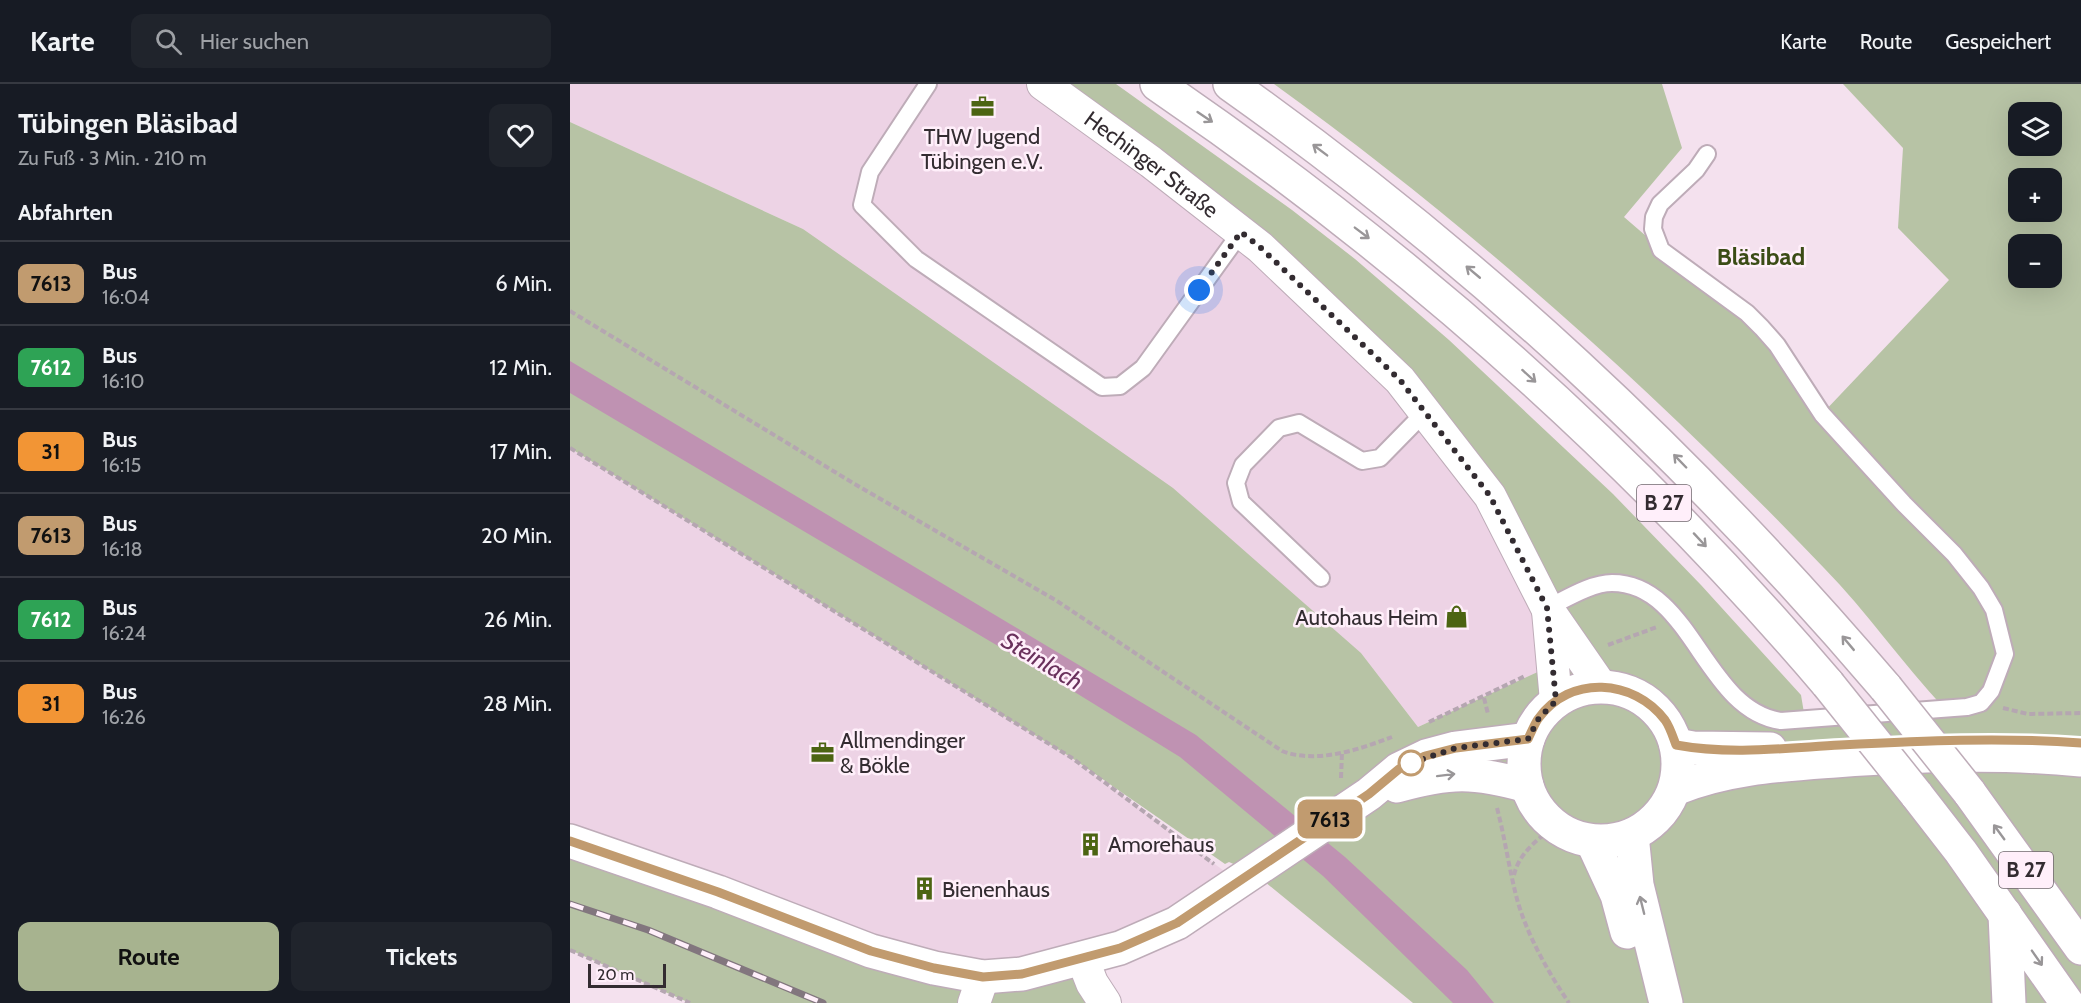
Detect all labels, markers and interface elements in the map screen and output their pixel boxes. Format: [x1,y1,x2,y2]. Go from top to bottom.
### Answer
search box [131,14,551,68]
text: Karte [30,24,95,58]
icon: search [152,25,185,58]
text: Hier suchen [200,28,309,55]
text: Karte [1780,29,1827,54]
text: Route [1860,29,1912,54]
text: Gespeichert [1945,29,2051,54]
office icon: THW Jugend Tübingen e.V. [969,94,995,120]
map controls [2008,102,2062,288]
button: layers [2008,102,2062,156]
button: heart [489,104,552,167]
street label: Hechinger Straße [1079,105,1224,224]
text: Tübingen Bläsibad [18,106,238,140]
one-way arrow [1197,111,1213,123]
place label: THW Jugend Tübingen e.V. [921,123,1043,175]
one-way arrow [1313,143,1329,156]
text: Zu Fuß · 3 Min. · 210 m [18,146,206,170]
button: + [2008,168,2062,222]
text: Abfahrten [18,199,113,226]
one-way arrow [1354,226,1370,239]
button: − [2008,234,2062,288]
district label: Bläsibad [1717,242,1805,271]
text: Bus [102,258,137,285]
one-way arrow [1465,265,1481,278]
text: 6 Min. [495,270,552,297]
text: 7613 [30,271,72,296]
your location [1184,275,1214,305]
text: 16:04 [102,285,150,309]
text: Bus [102,342,137,369]
text: 12 Min. [489,354,552,381]
text: 7612 [31,355,71,380]
text: 16:10 [102,369,145,393]
one-way arrow [1521,369,1536,383]
text: Bus [102,426,137,453]
text: 17 Min. [490,438,552,465]
text: 31 [41,439,61,464]
text: 16:15 [102,453,141,477]
one-way arrow [1672,454,1687,469]
road number: B 27 [1637,485,1691,521]
text: Bus [102,510,137,537]
text: 20 Min. [481,522,552,549]
text: 7613 [30,523,72,548]
one-way arrow [1692,532,1706,547]
text: 16:18 [102,537,143,561]
text: Bus [102,594,137,621]
place label: Autohaus Heim [1295,604,1438,631]
shop icon: Autohaus Heim [1443,604,1469,630]
text: 26 Min. [484,606,552,633]
text: 7612 [31,607,71,632]
text: 16:24 [102,621,146,645]
water label: Steinlach [997,625,1088,696]
one-way arrow [1841,636,1855,651]
text: Bus [102,678,137,705]
text: 28 Min. [483,690,552,717]
text: 31 [41,691,61,716]
text: 16:26 [102,705,146,729]
place label: Allmendinger & Bökle [840,727,965,779]
office icon: Allmendinger & Bökle [809,740,835,766]
unlabelled marker [1398,750,1424,776]
one-way arrow [1436,770,1455,781]
line badge: 7613 [1288,800,1372,838]
text: 7613 [1309,807,1351,832]
one-way arrow [1992,825,2005,841]
building icon: Amorehaus [1077,831,1103,857]
place label: Amorehaus [1108,831,1214,858]
road number: B 27 [1999,852,2053,888]
building icon: Bienenhaus [911,876,937,902]
place label: Bienenhaus [942,876,1050,903]
one-way arrow [1635,896,1647,915]
button: Route [18,922,279,991]
button: Tickets [291,922,552,991]
one-way arrow [2031,949,2043,966]
scale bar [588,961,666,988]
text: 20 m [597,965,634,984]

